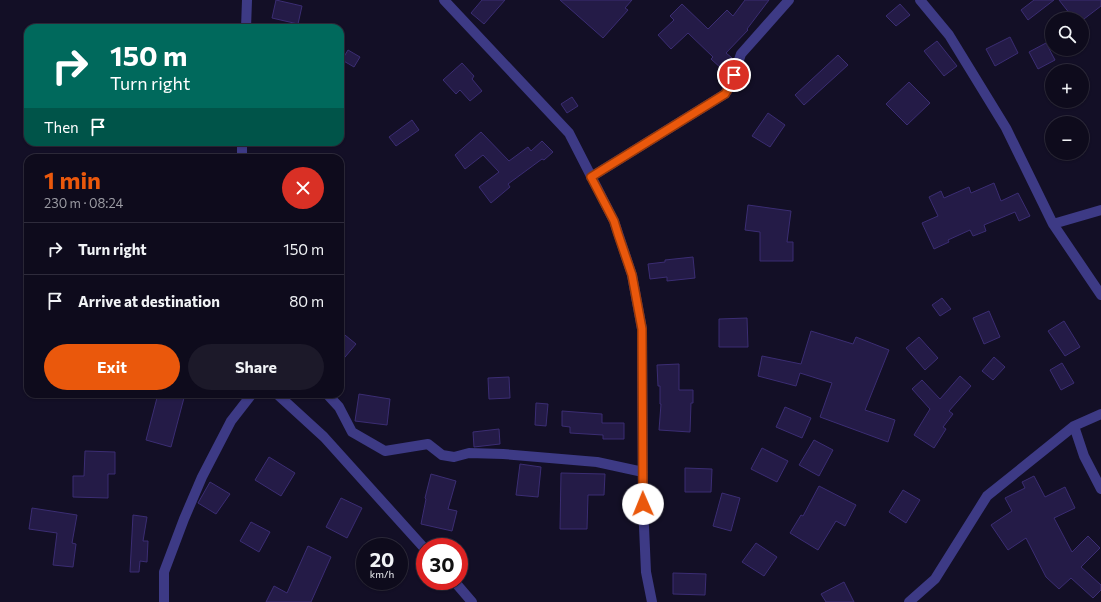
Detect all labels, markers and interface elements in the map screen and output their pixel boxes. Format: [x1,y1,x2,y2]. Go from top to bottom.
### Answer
map controls [1045,12,1089,160]
button: search [1045,12,1089,56]
text: 150 m [110,38,187,72]
icon: right [44,40,96,92]
pin [717,58,751,92]
icon: arrive [723,64,745,86]
button: + [1045,64,1089,108]
text: Turn right [110,72,190,94]
icon: arrive [87,116,109,138]
button: − [1045,116,1089,160]
text: Then [44,118,79,136]
text: 1 min [44,165,101,194]
button: close [282,167,324,209]
text: 230 m · 08:24 [44,195,123,211]
icon: right [44,238,66,260]
text: Turn right [78,240,147,258]
text: 150 m [283,240,324,258]
icon: arrive [44,290,66,312]
text: Arrive at destination [78,292,220,310]
text: 80 m [289,292,324,310]
button: Exit [44,344,180,390]
button: Share [188,344,324,390]
position arrow [622,483,664,525]
speed limit sign: 30 [416,538,468,590]
text: 20 [370,547,394,571]
text: km/h [370,568,394,580]

